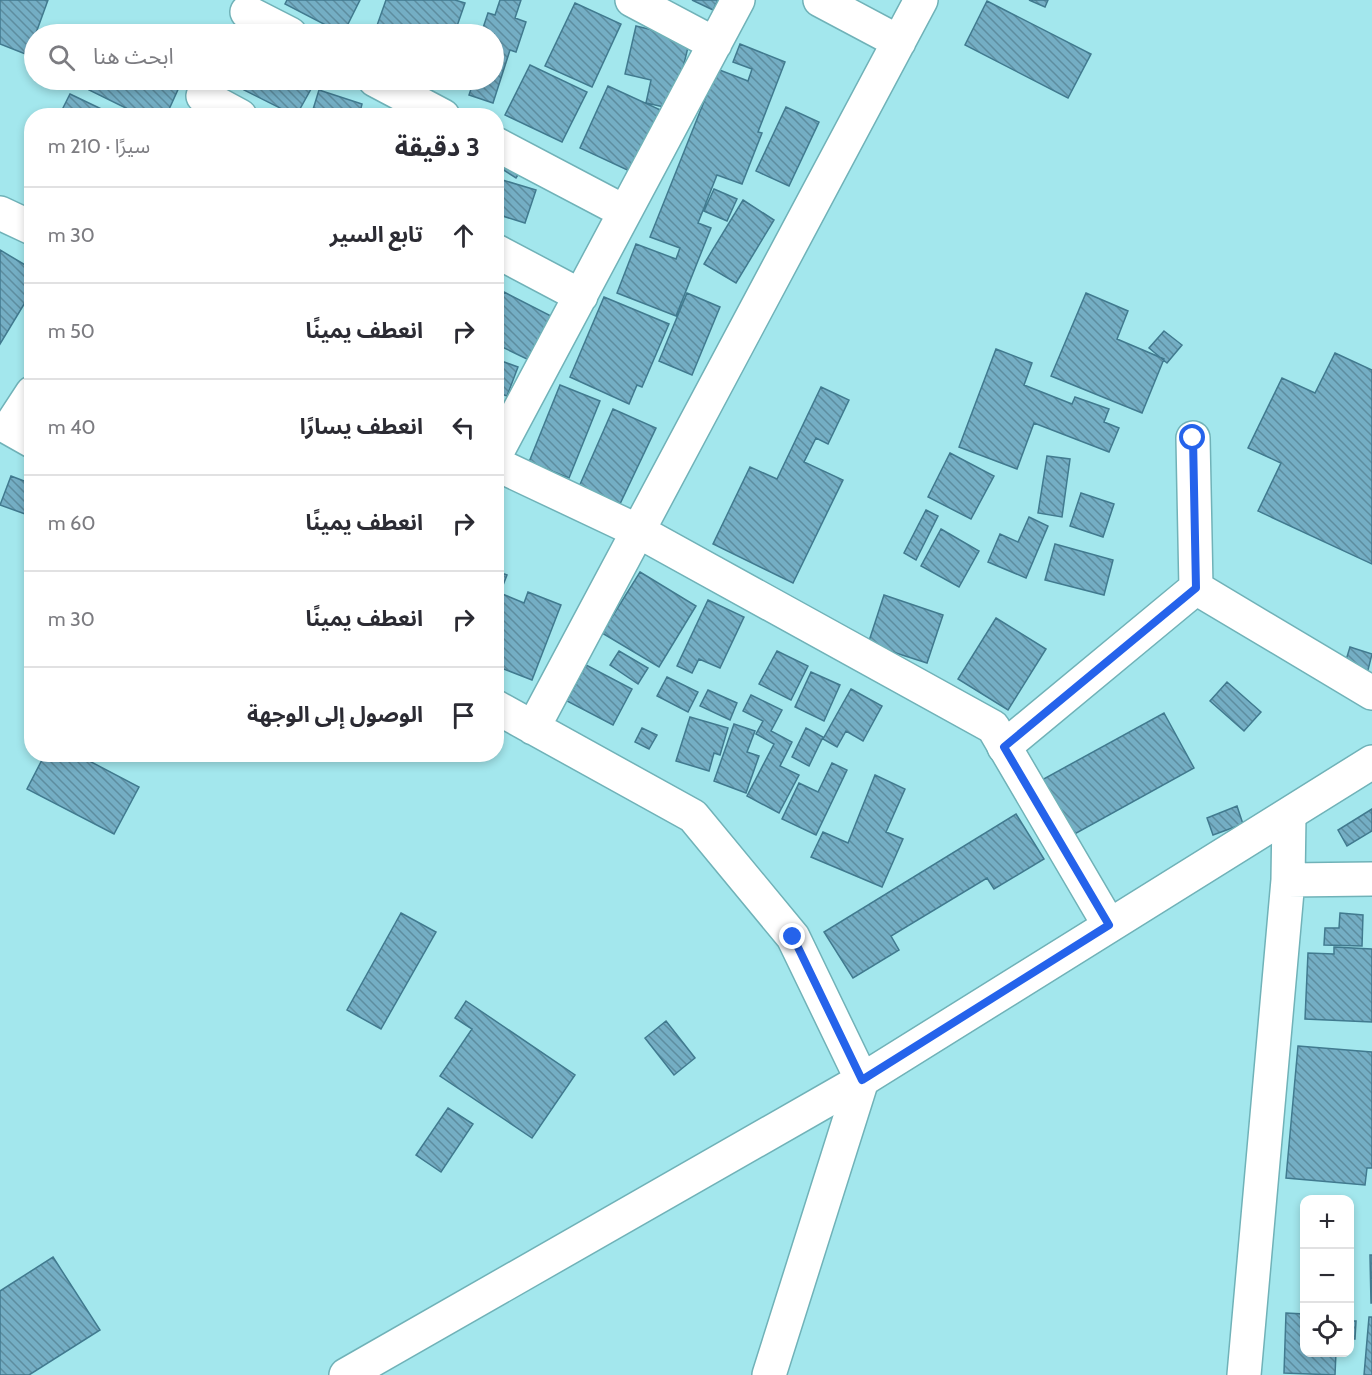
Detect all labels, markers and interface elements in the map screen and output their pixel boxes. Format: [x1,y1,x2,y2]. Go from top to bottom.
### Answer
search box [24,24,504,90]
icon: search [45,41,78,74]
text: ابحث هنا [93,43,174,70]
text: 3 دقيقة [395,131,480,163]
text: سيرًا · 210 m [48,134,150,158]
icon: ahead [447,219,480,252]
text: تابع السير [330,221,423,248]
text: 30 m [48,223,95,247]
icon: right [447,315,480,348]
text: انعطف يمينًا [306,317,423,344]
text: 50 m [48,319,95,343]
icon: left [447,411,480,444]
text: انعطف يسارًا [300,413,423,440]
text: 40 m [48,415,96,439]
route start [1179,424,1205,450]
icon: right [447,507,480,540]
text: انعطف يمينًا [306,509,423,536]
text: 60 m [48,511,95,535]
icon: right [447,603,480,636]
text: انعطف يمينًا [306,605,423,632]
text: 30 m [48,607,95,631]
icon: arrive [447,699,480,732]
text: الوصول إلى الوجهة [247,701,423,728]
route end [779,923,805,949]
map controls [1300,1195,1354,1357]
button: + [1300,1195,1354,1249]
button: − [1300,1249,1354,1303]
button: locate [1300,1303,1354,1357]

